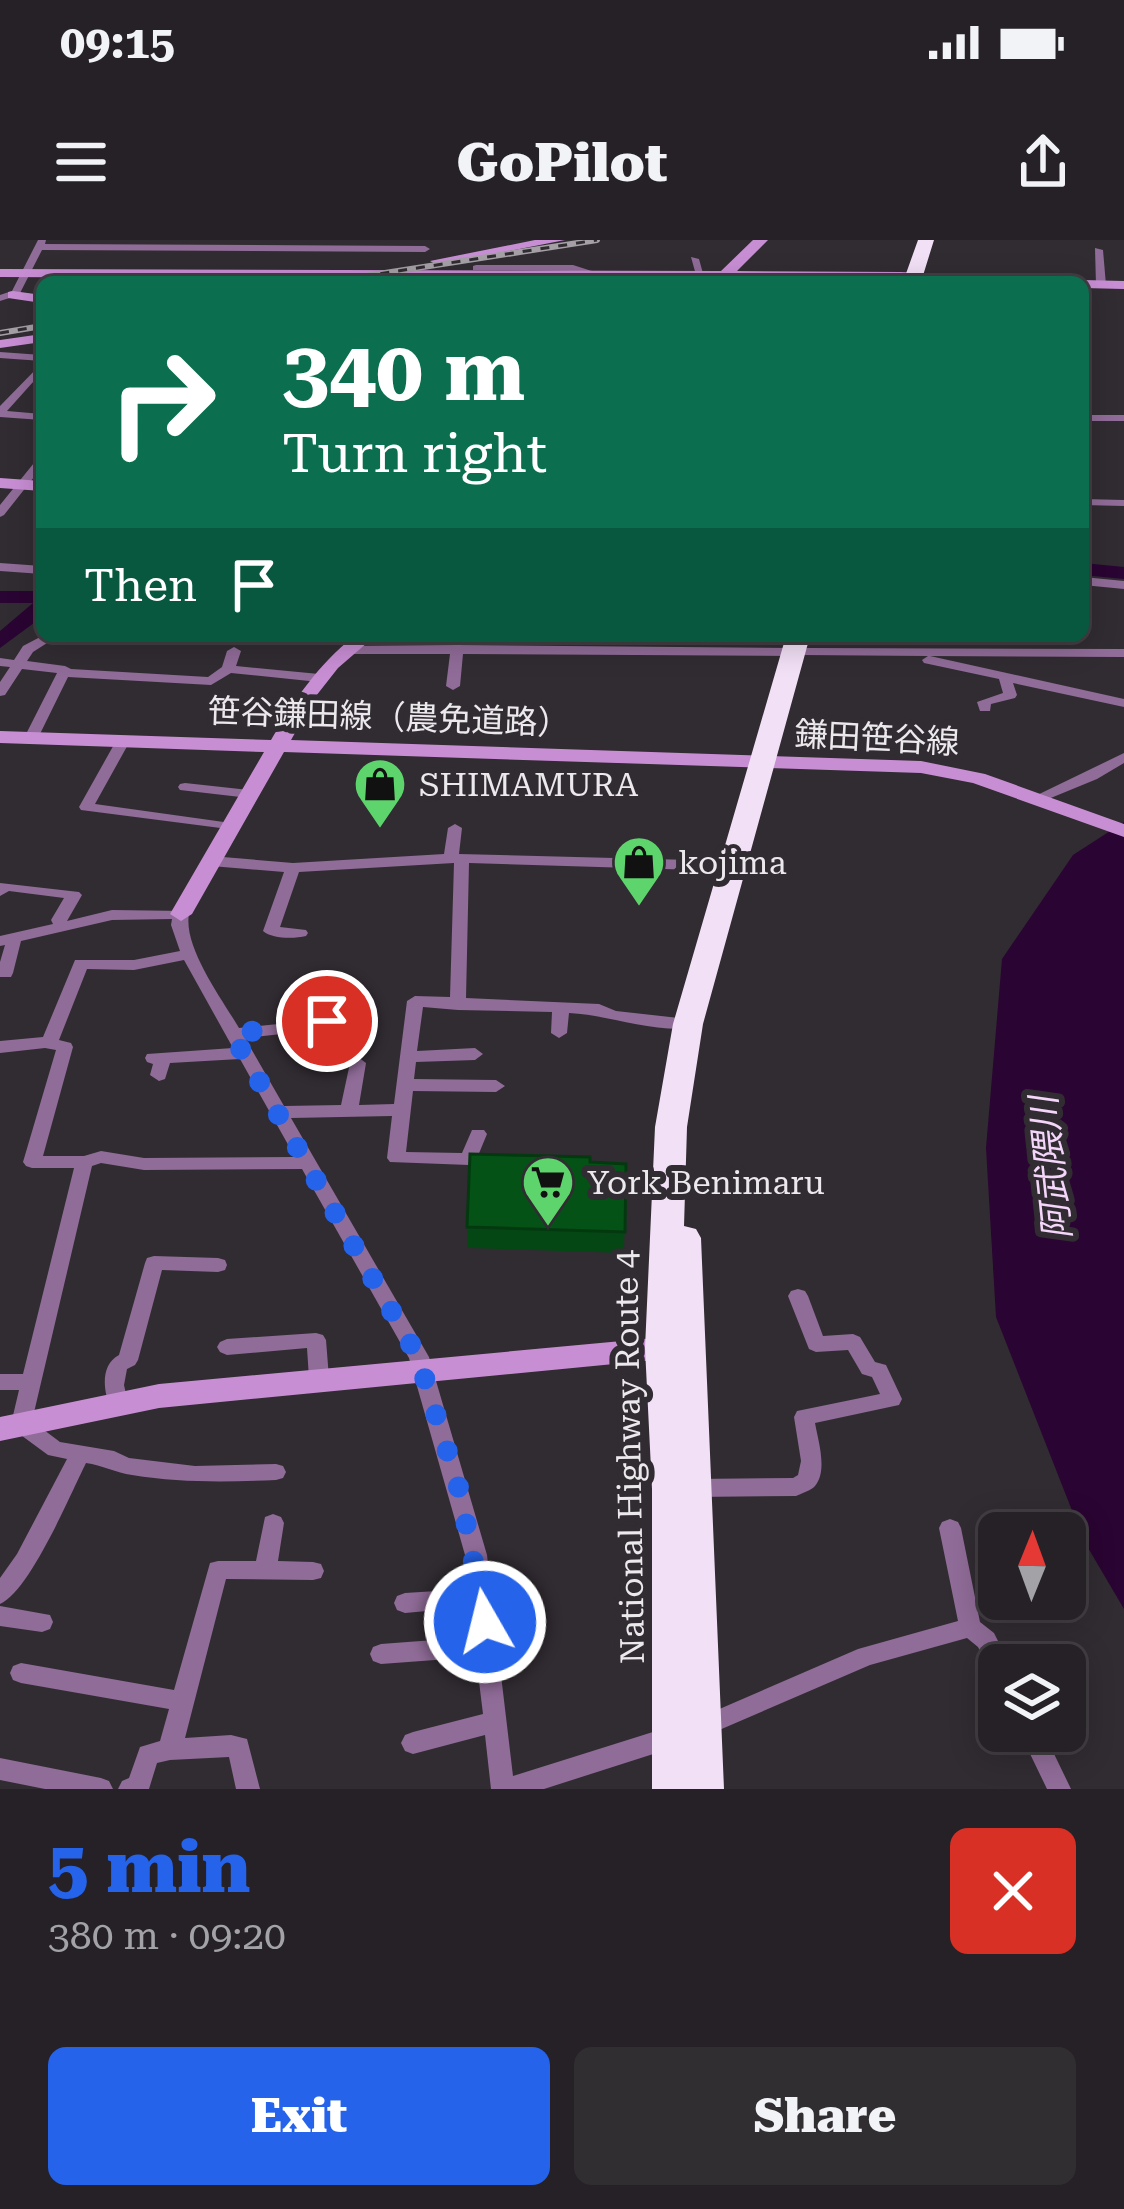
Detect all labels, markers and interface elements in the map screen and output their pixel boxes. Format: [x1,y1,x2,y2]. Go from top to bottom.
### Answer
text: 09:15 [60,16,175,69]
icon: menu [48,129,114,195]
icon: share [1010,129,1076,195]
text: GoPilot [456,131,668,194]
text: 340 m [282,322,525,420]
icon: right [84,324,240,480]
text: Turn right [282,422,547,485]
icon: arrive [221,552,287,618]
text: Then [84,559,197,612]
street label: 笹谷鎌田線（農免道路） [207,691,571,743]
street label: 鎌田笹谷線 [794,714,960,762]
shop icon: SHIMAMURA [352,756,408,830]
place label: SHIMAMURA [419,765,638,804]
shop icon: kojima [611,834,667,908]
place label: kojima [678,843,787,882]
pin [276,970,378,1072]
icon: arrive [294,988,360,1054]
water label: 阿武隈川 [1022,1090,1079,1242]
supermarket icon: York Benimaru [520,1154,576,1228]
place label: York Benimaru [587,1163,824,1202]
street label: National Highway Route 4 [606,1249,652,1664]
north arrow [978,1512,1086,1620]
map controls [978,1512,1086,1752]
position arrow [422,1559,548,1685]
button: layers [978,1644,1086,1752]
text: 5 min [48,1825,250,1910]
button: close [950,1828,1076,1954]
text: 380 m · 09:20 [48,1913,286,1959]
button: Exit [48,2047,550,2185]
button: Share [574,2047,1076,2185]

